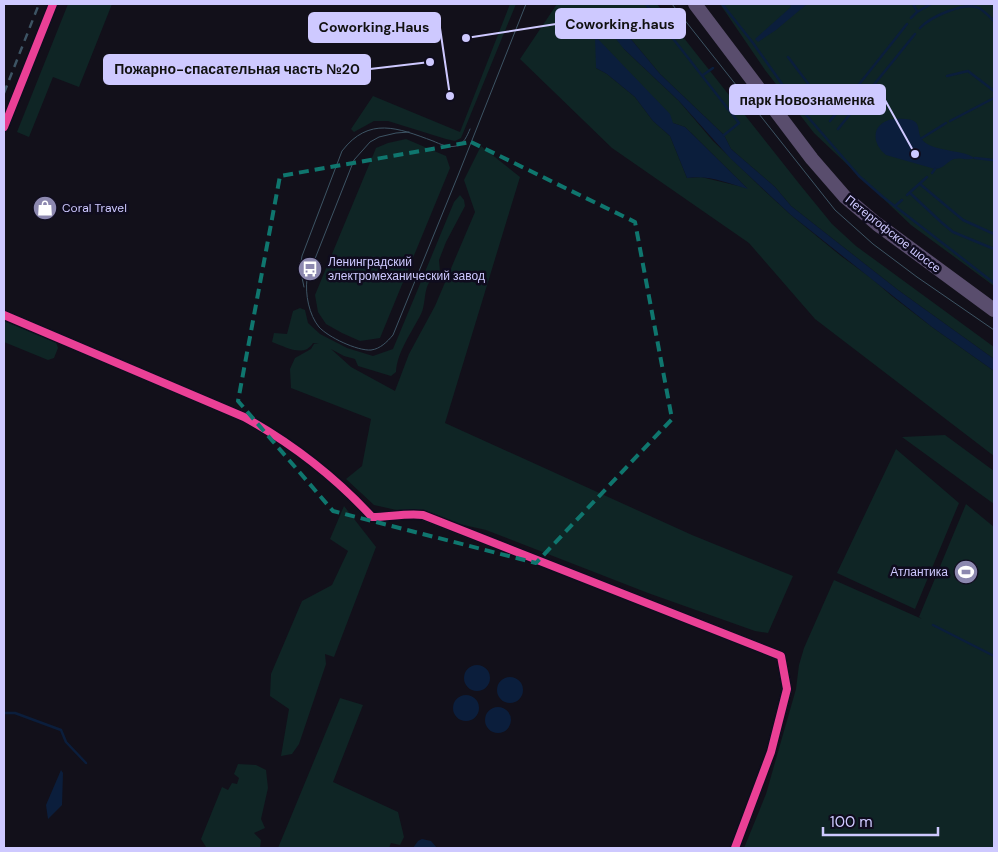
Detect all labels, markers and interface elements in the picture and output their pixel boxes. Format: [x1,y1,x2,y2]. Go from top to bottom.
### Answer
callout: Coworking.haus [556,9,685,38]
callout: Coworking.Haus [309,13,440,42]
text: Coworking.haus [565,15,675,33]
text: Coworking.Haus [319,18,429,36]
callout: Пожарно-спасательная часть №20 [104,55,370,84]
text: Пожарно-спасательная часть №20 [114,60,360,78]
callout: парк Новознаменка [730,85,885,114]
text: парк Новознаменка [739,91,875,109]
street label: Петергофское шоссе [842,192,944,277]
shop icon: Coral Travel [32,195,58,221]
place label: Coral Travel [62,200,127,216]
place label: Ленинградский электромеханический завод [328,254,485,284]
bus stop icon: Ленинградский электромеханический завод [297,256,323,282]
sports icon: Атлантика [953,559,979,585]
place label: Атлантика [890,564,948,580]
scale bar [823,804,938,836]
text: 100 m [830,812,873,832]

